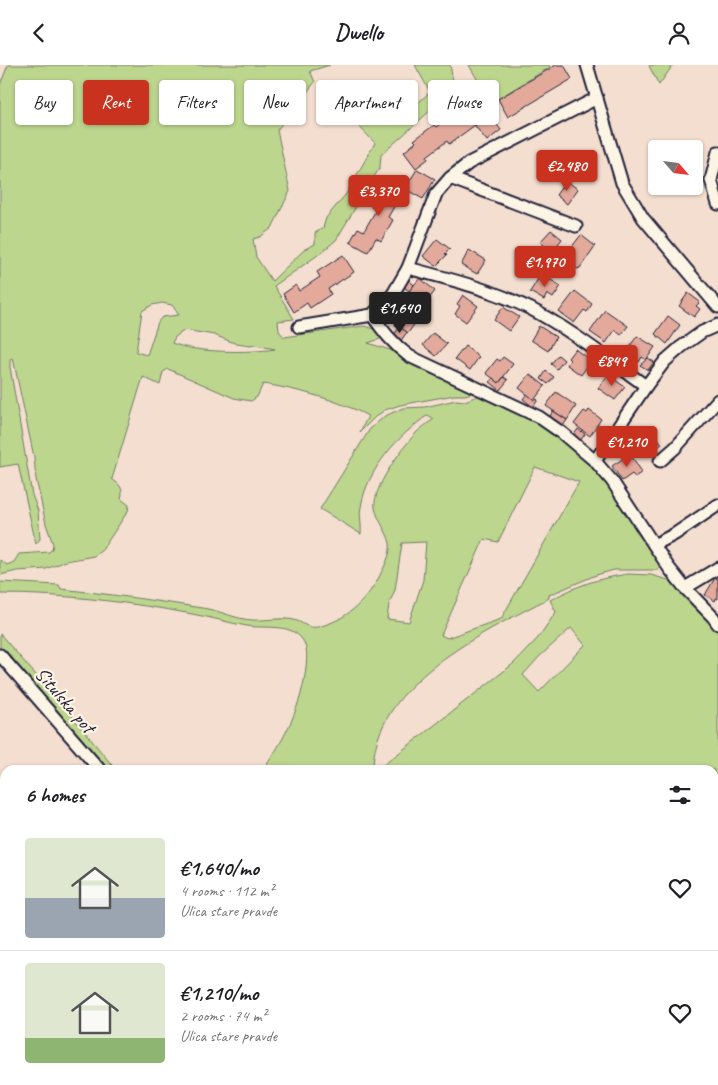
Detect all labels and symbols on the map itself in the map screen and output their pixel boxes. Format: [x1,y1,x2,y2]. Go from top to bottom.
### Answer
north arrow [648,140,702,195]
pin: €2,480 [526,149,608,192]
pin: €3,370 [338,175,420,217]
pin: €1,970 [504,245,586,288]
pin: €1,640 [359,291,441,334]
pin: €849 [582,345,642,387]
pin: €1,210 [586,425,668,468]
street label: Situlska pot [29,662,103,741]

